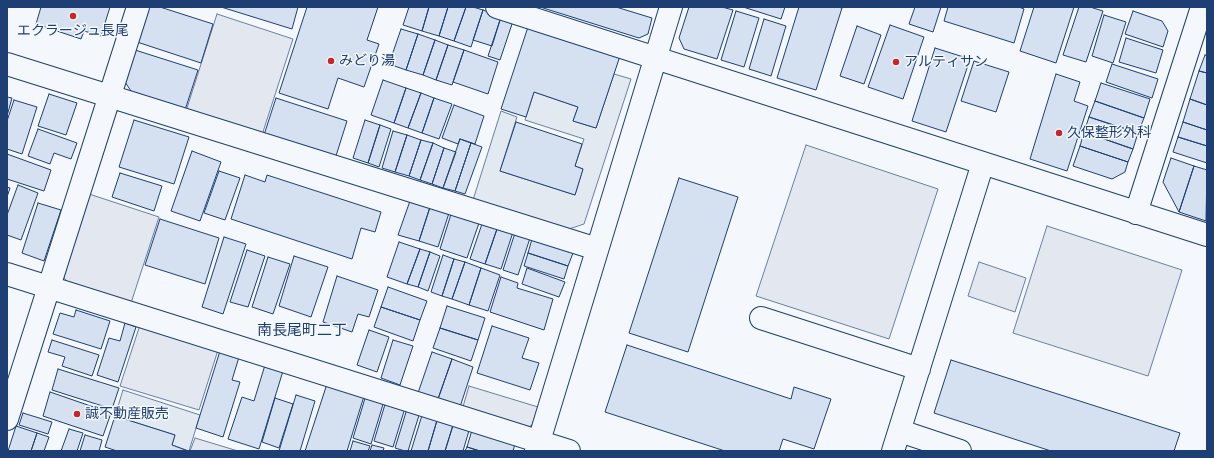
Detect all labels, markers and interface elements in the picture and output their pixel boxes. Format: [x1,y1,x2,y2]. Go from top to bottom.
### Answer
marker: エクラージュ長尾 [68,11,78,21]
place label: エクラージュ長尾 [17,23,129,39]
place label: みどり湯 [339,53,395,69]
place label: アルティサン [904,54,988,70]
marker: みどり湯 [326,56,336,66]
marker: アルティサン [891,57,901,67]
place label: 久保整形外科 [1067,125,1151,141]
marker: 久保整形外科 [1054,128,1064,138]
district label: 南長尾町二丁 [257,322,347,340]
place label: 誠不動産販売 [85,406,169,422]
marker: 誠不動産販売 [72,409,82,419]

